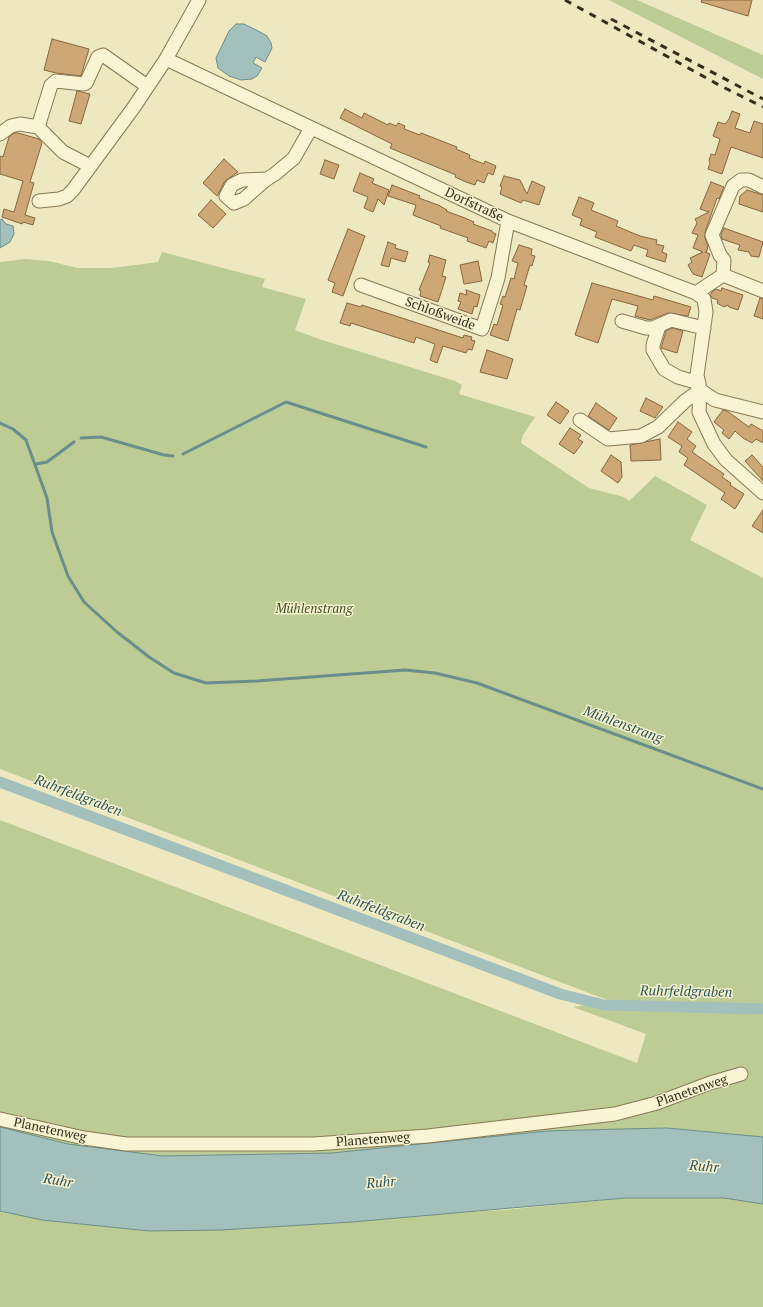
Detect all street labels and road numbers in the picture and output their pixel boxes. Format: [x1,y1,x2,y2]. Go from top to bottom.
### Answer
street label: Dorfstraße [442,185,506,225]
street label: Schloßweide [403,294,477,334]
street label: Planetenweg [654,1072,730,1110]
street label: Planetenweg [12,1115,88,1145]
street label: Planetenweg [335,1130,411,1150]

